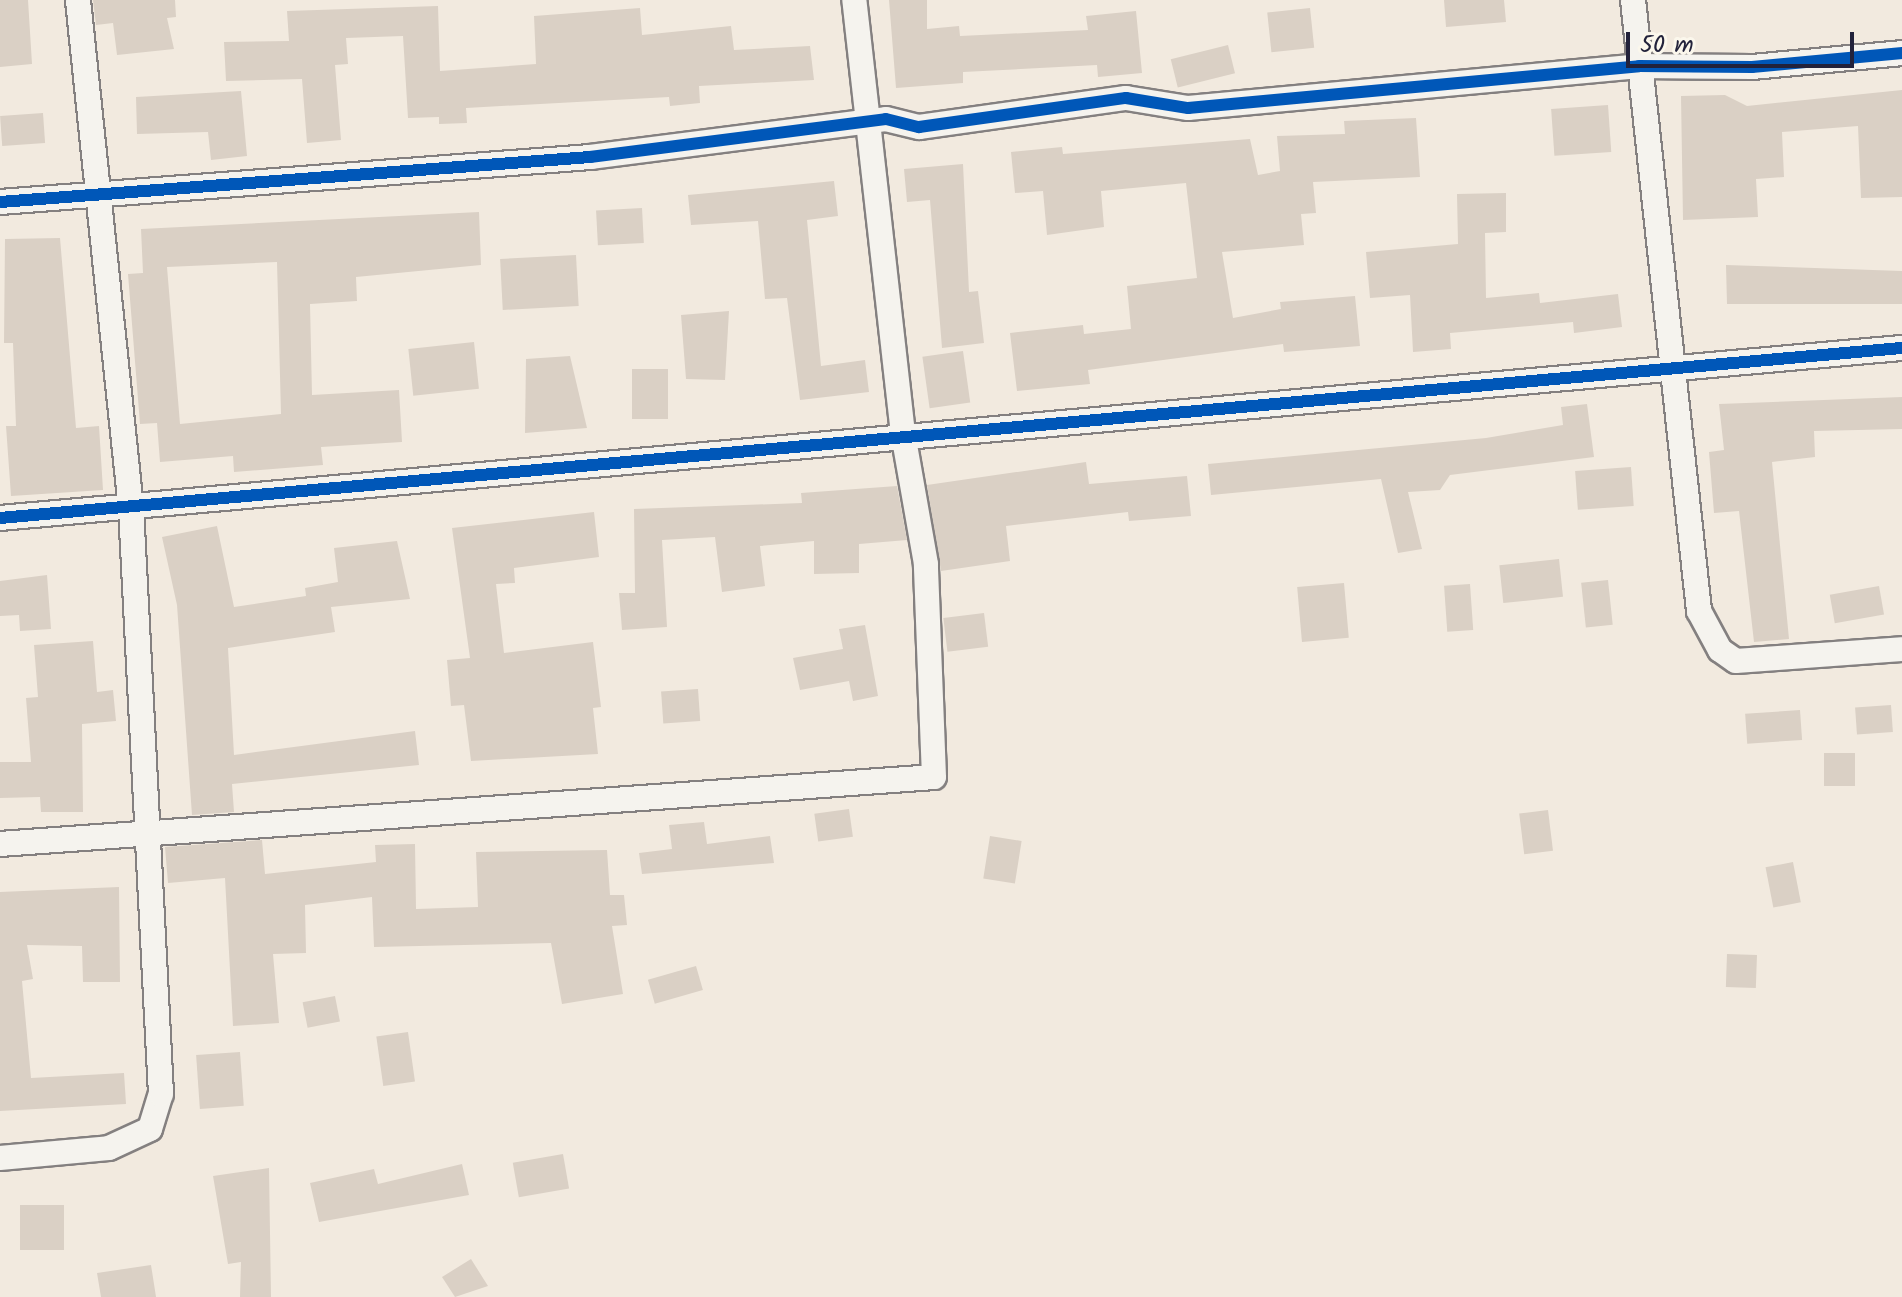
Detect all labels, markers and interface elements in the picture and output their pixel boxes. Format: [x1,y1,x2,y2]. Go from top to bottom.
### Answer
scale bar [1630,16,1858,66]
text: 50 m [1640,26,1694,65]

